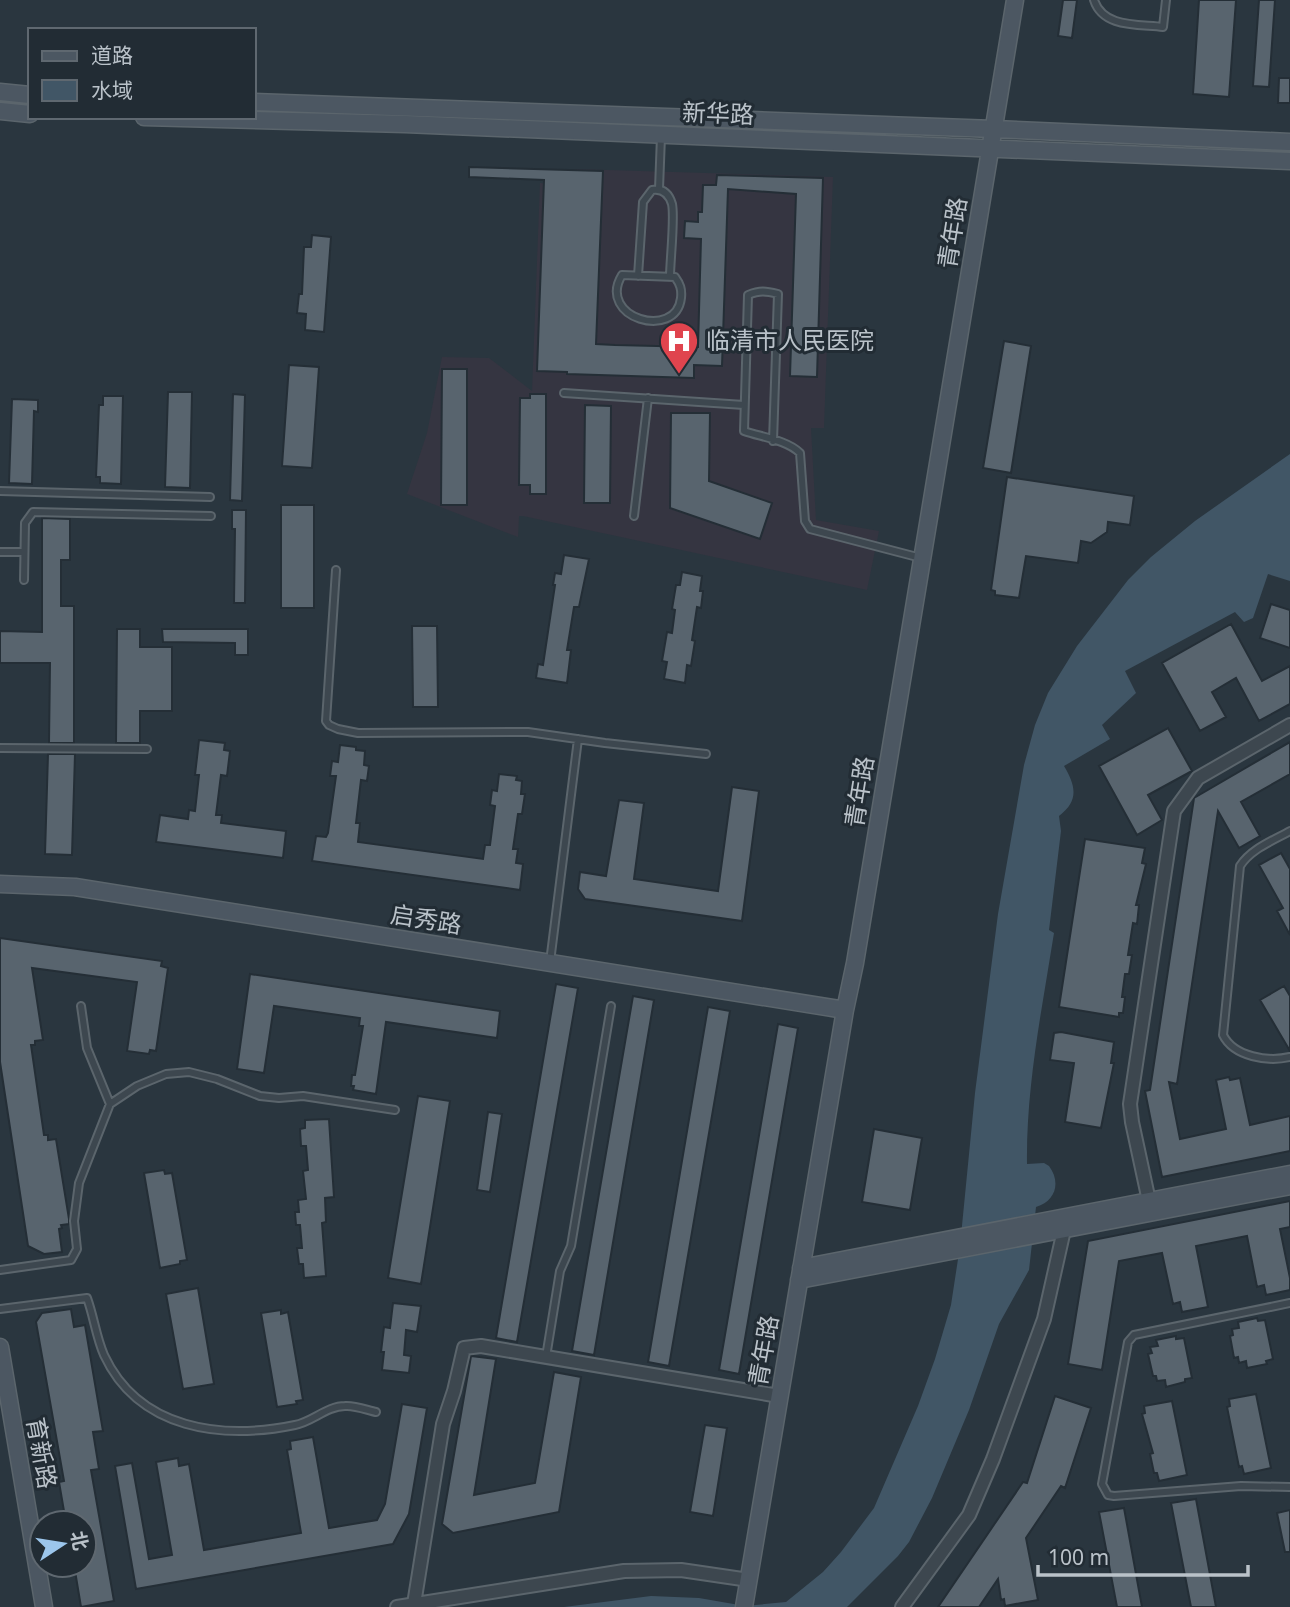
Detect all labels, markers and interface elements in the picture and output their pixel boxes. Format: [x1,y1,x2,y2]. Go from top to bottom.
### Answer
legend [28,28,256,119]
text: 道路 [91,41,133,69]
text: 水域 [91,76,133,104]
street label: 新华路 [681,95,755,130]
street label: 青年路 [930,195,973,271]
hospital icon: 临清市人民医院 [658,320,700,375]
place label: 临清市人民医院 [706,323,874,356]
street label: 青年路 [837,754,880,830]
street label: 启秀路 [388,897,464,940]
street label: 青年路 [740,1312,785,1389]
street label: 育新路 [20,1414,65,1491]
north arrow [28,1509,98,1579]
text: 北 [65,1528,94,1552]
scale bar [1038,1534,1248,1578]
text: 100 m [1048,1543,1109,1571]

